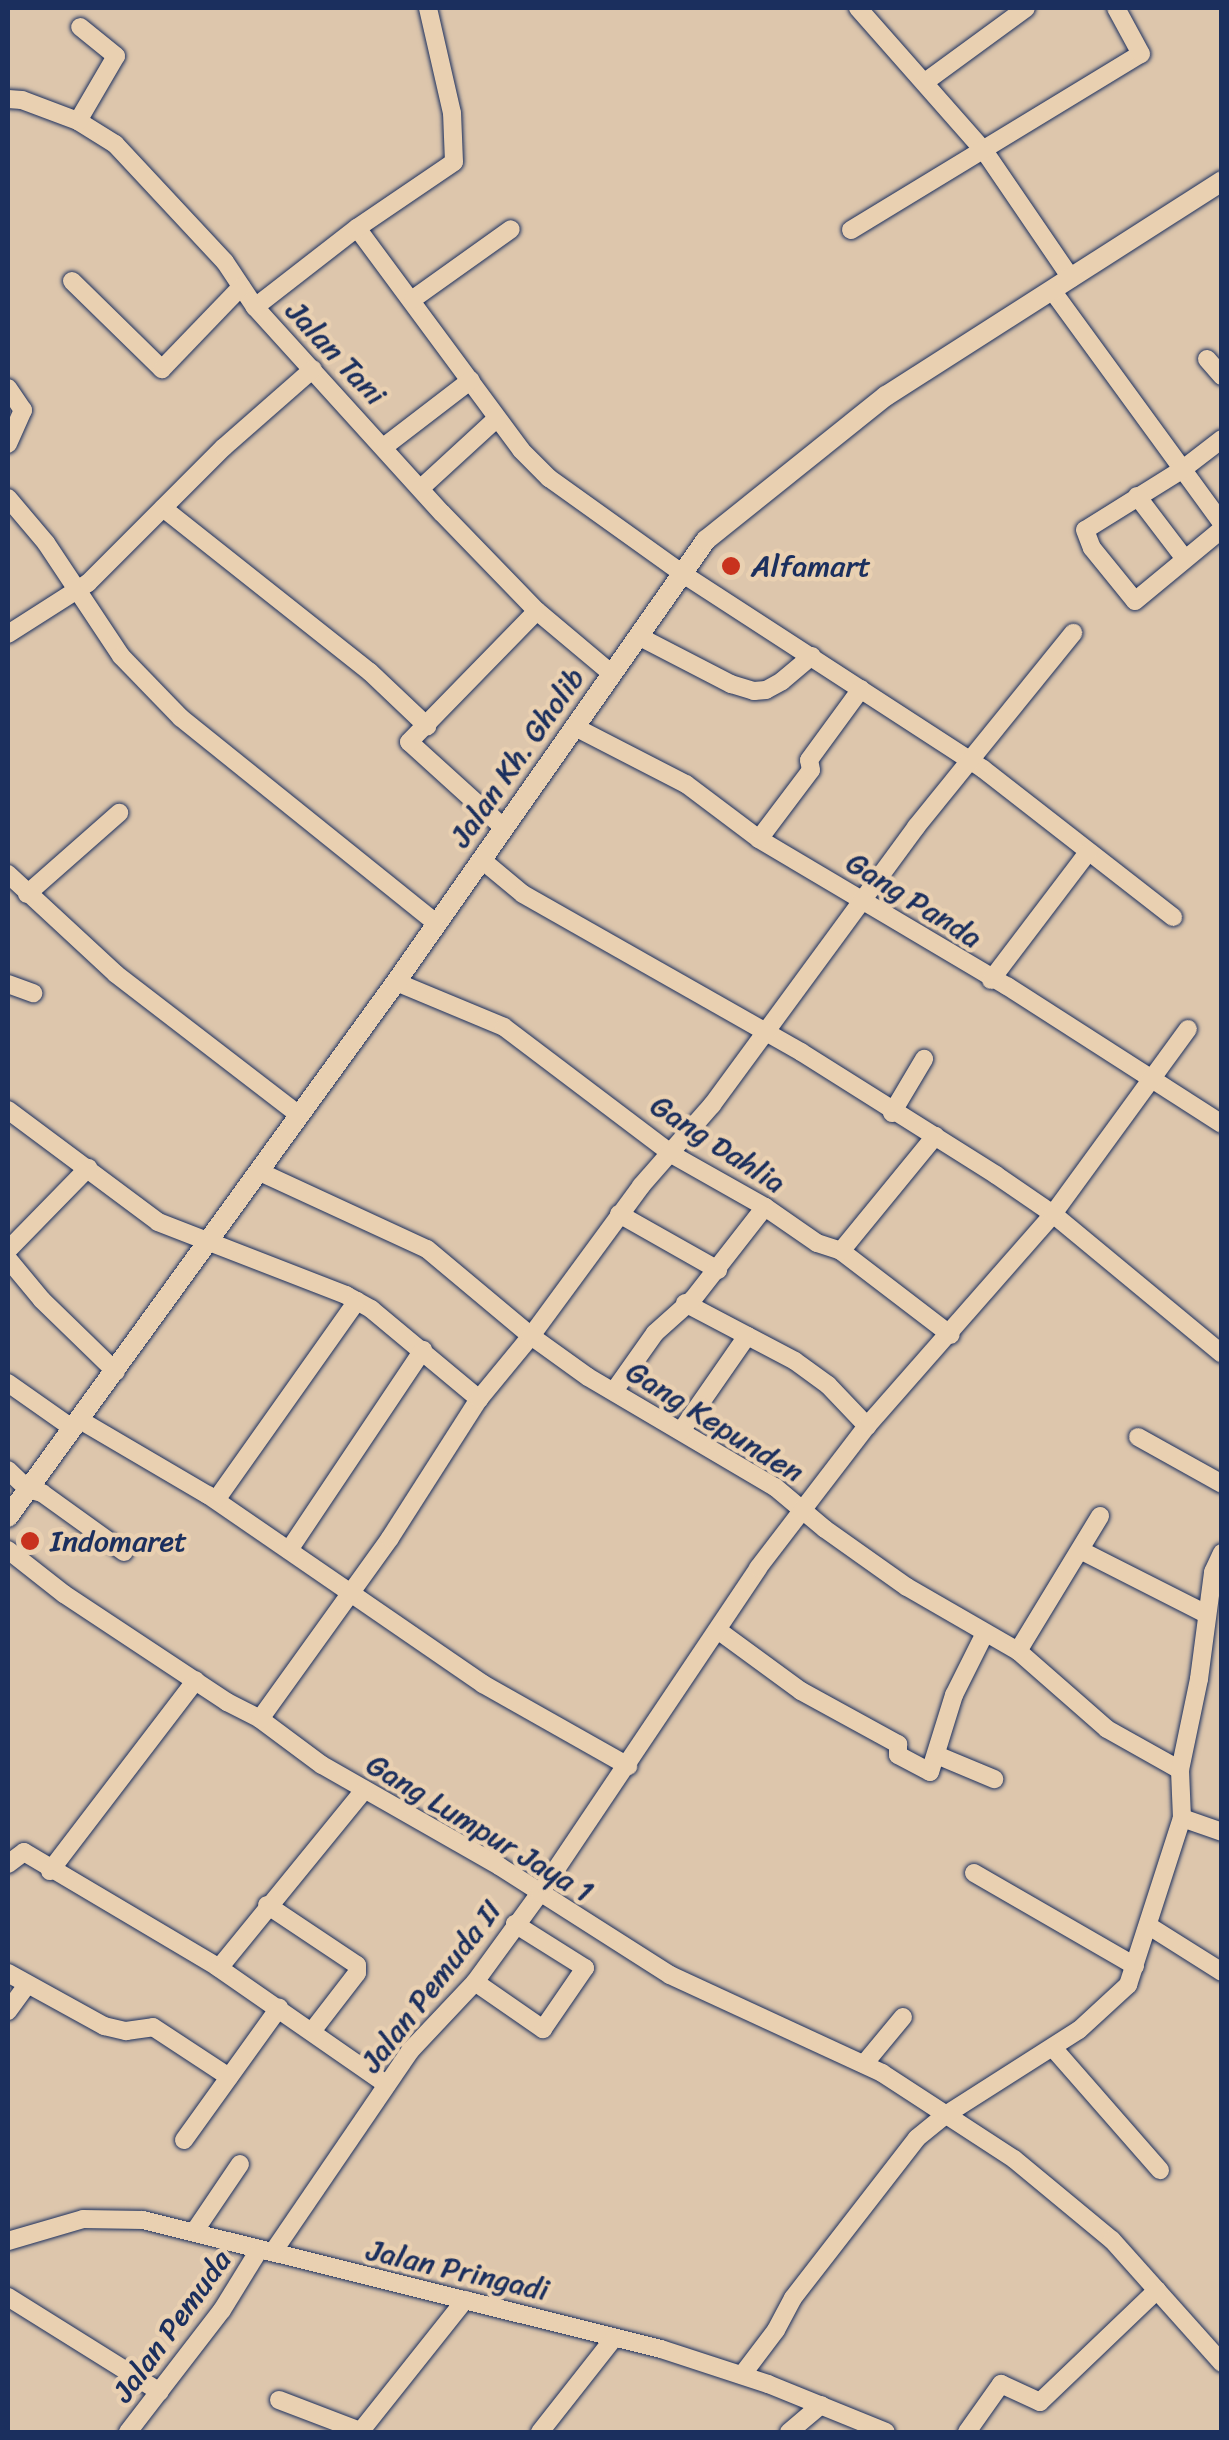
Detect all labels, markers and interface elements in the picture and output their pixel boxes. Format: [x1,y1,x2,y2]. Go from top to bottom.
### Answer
street label: Jalan Tani [278,293,394,413]
place label: Alfamart [751,548,871,584]
marker: Alfamart [720,555,742,577]
street label: Jalan Kh. Gholib [442,661,592,853]
street label: Gang Panda [840,844,988,956]
street label: Gang Dahlia [644,1087,792,1201]
street label: Gang Kepunden [620,1353,810,1491]
place label: Indomaret [50,1523,187,1559]
marker: Indomaret [19,1530,41,1552]
street label: Gang Lumpur Jaya 1 [360,1746,600,1910]
street label: Jalan Pemuda II [352,1892,510,2080]
street label: Jalan Pringadi [363,2232,553,2308]
street label: Jalan Pemuda [104,2242,240,2410]

